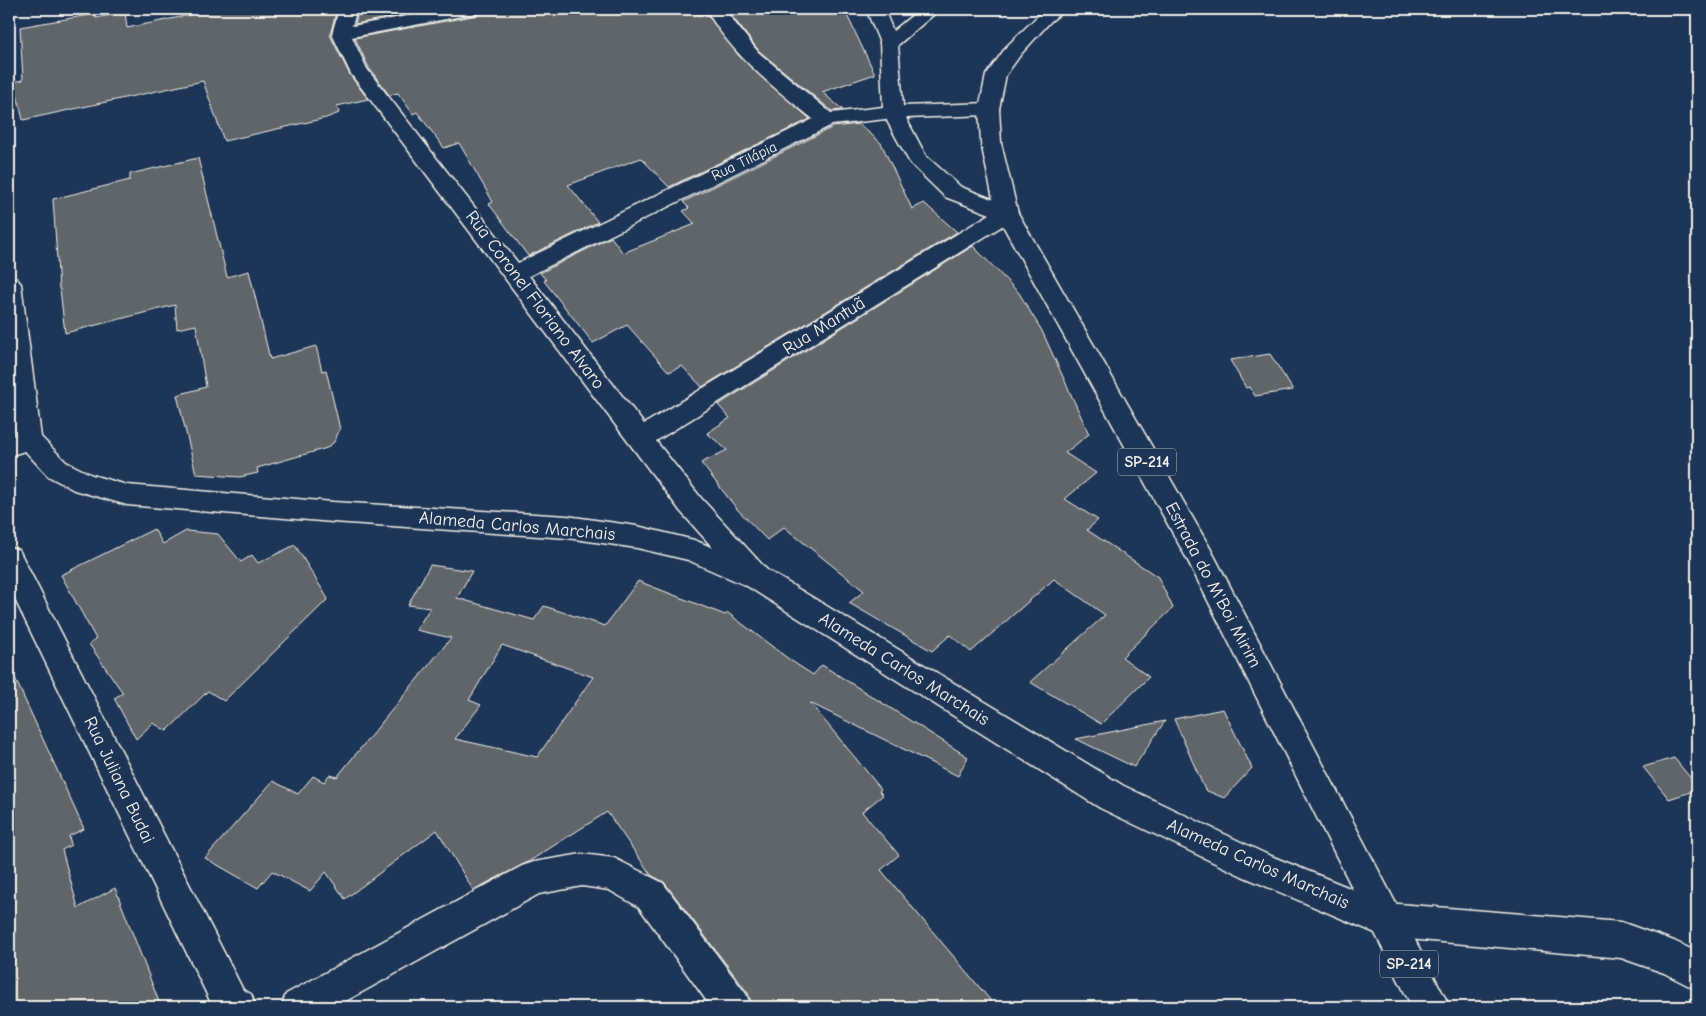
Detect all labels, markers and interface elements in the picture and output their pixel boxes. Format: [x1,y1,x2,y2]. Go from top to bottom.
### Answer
street label: Rua Tilápia [708,137,780,185]
street label: Rua Coronel Floriano Alvaro [461,207,609,393]
street label: Rua Mantuã [779,292,869,360]
road number: SP-214 [1118,448,1176,476]
street label: Estrada do M'Boi Mirim [1160,499,1266,671]
street label: Alameda Carlos Marchais [418,507,616,545]
street label: Alameda Carlos Marchais [815,608,993,730]
street label: Rua Juliana Budai [79,713,159,847]
street label: Alameda Carlos Marchais [1164,814,1352,914]
road number: SP-214 [1380,951,1438,978]

